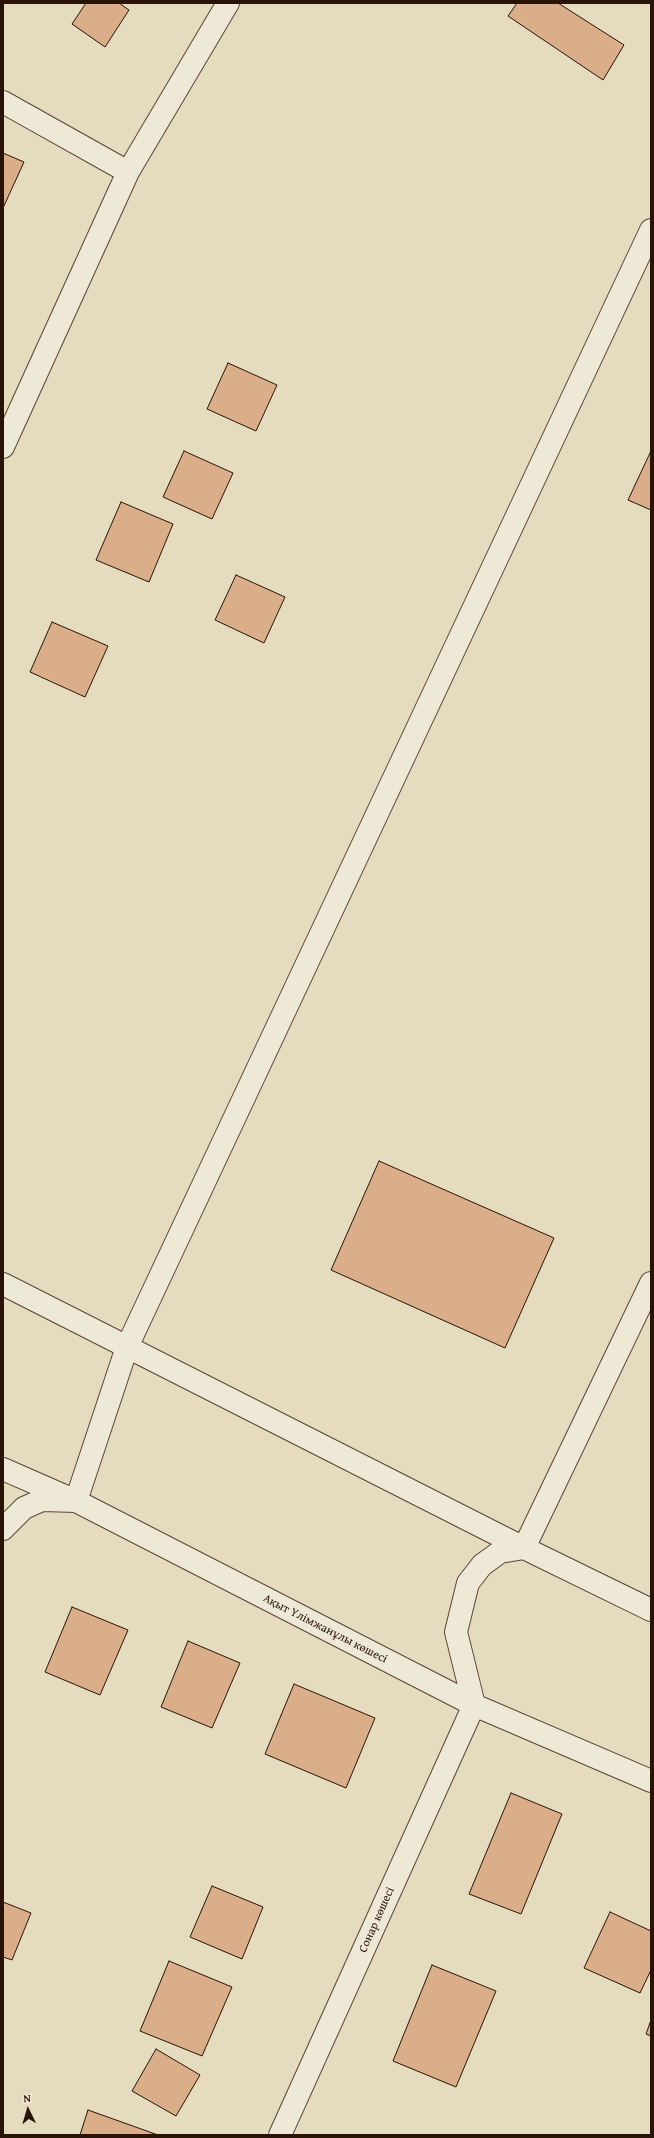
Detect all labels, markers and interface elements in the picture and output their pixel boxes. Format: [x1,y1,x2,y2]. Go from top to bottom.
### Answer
street label: Ақыт Үлімжанұлы көшесі [260,1591,390,1667]
street label: Сонар көшесі [356,1885,398,1955]
north arrow [8,2090,48,2130]
text: N [23,2090,31,2106]

